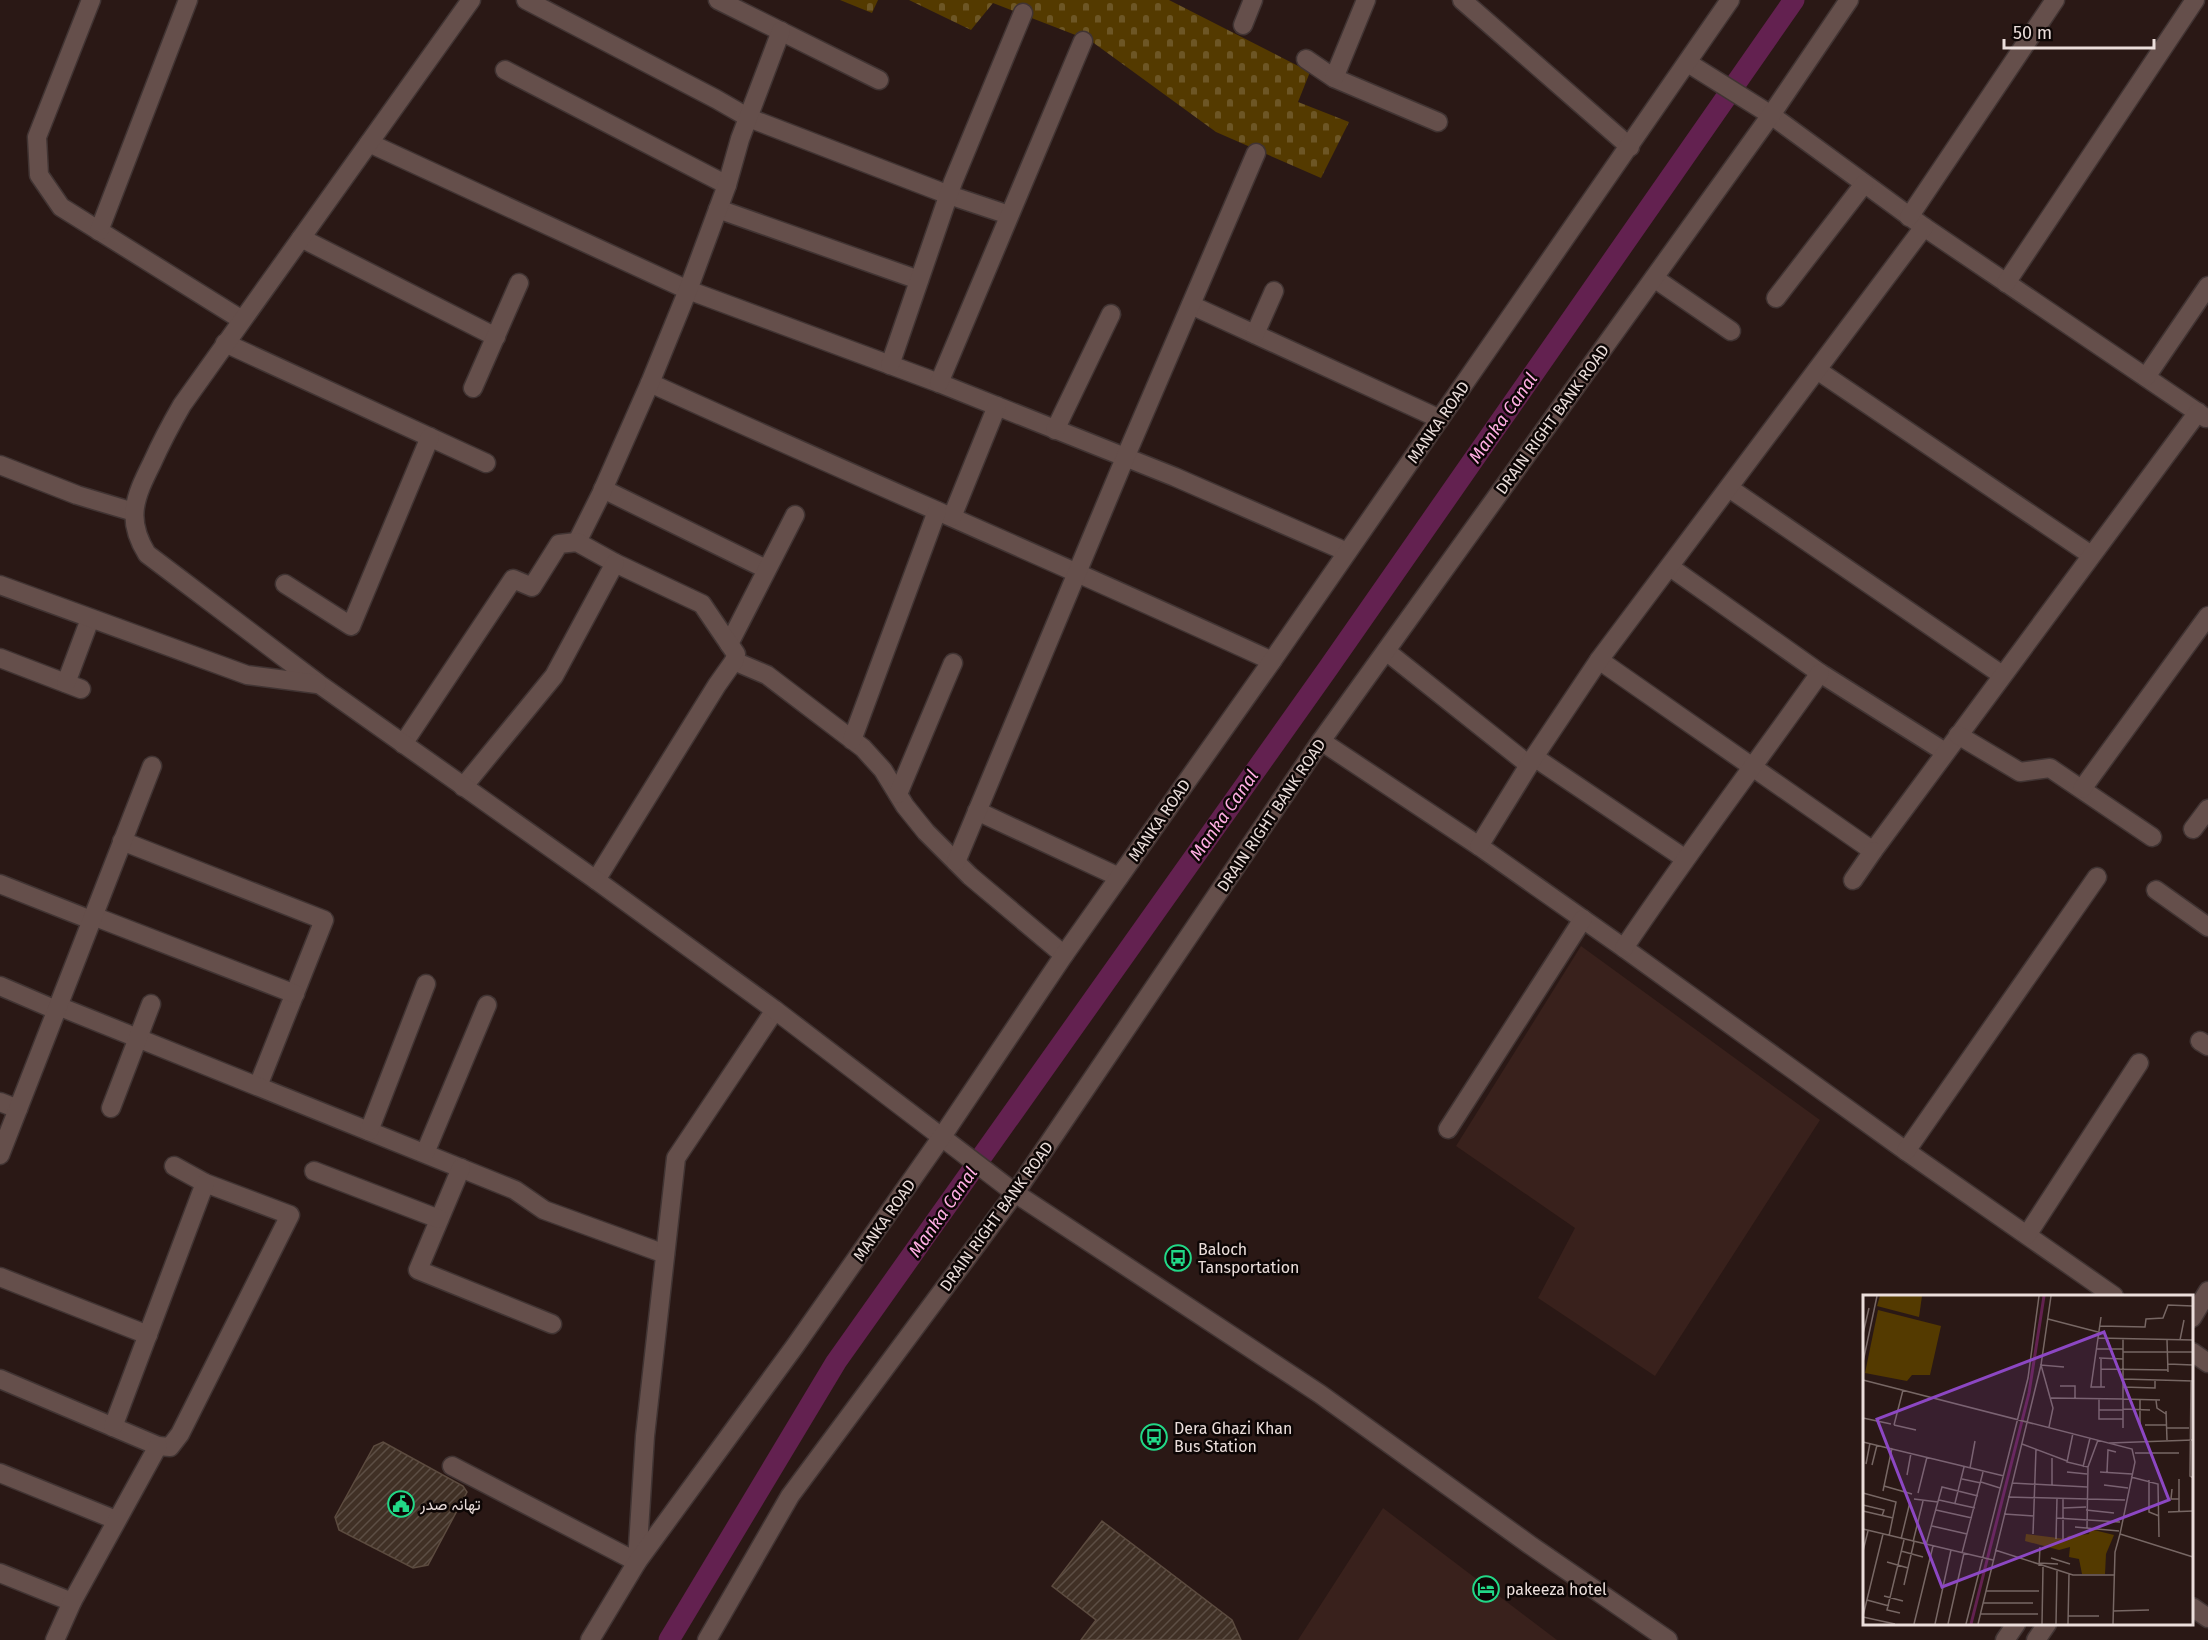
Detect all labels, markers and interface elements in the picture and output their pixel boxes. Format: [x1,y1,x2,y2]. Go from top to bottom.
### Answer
scale bar [2004,12,2154,50]
text: 50 m [2013,22,2052,44]
street label: DRAIN RIGHT BANK ROAD [1492,341,1613,498]
water label: Manka Canal [1464,369,1542,467]
street label: MANKA ROAD [1403,378,1474,467]
street label: DRAIN RIGHT BANK ROAD [1213,735,1330,895]
water label: Manka Canal [1185,766,1263,864]
street label: MANKA ROAD [1124,776,1195,865]
street label: DRAIN RIGHT BANK ROAD [936,1138,1057,1295]
water label: Manka Canal [904,1163,982,1261]
street label: MANKA ROAD [849,1176,920,1265]
place label: Baloch Tansportation [1198,1240,1299,1277]
bus stop icon: Baloch Tansportation [1163,1243,1193,1273]
inset map [1863,1295,2193,1625]
place label: Dera Ghazi Khan Bus Station [1174,1419,1292,1456]
bus stop icon: Dera Ghazi Khan Bus Station [1139,1422,1169,1452]
public building icon: تھانہ صدر [386,1489,416,1519]
place label: تھانہ صدر [419,1495,481,1515]
hotel icon: pakeeza hotel [1471,1574,1501,1604]
place label: pakeeza hotel [1506,1580,1607,1599]

